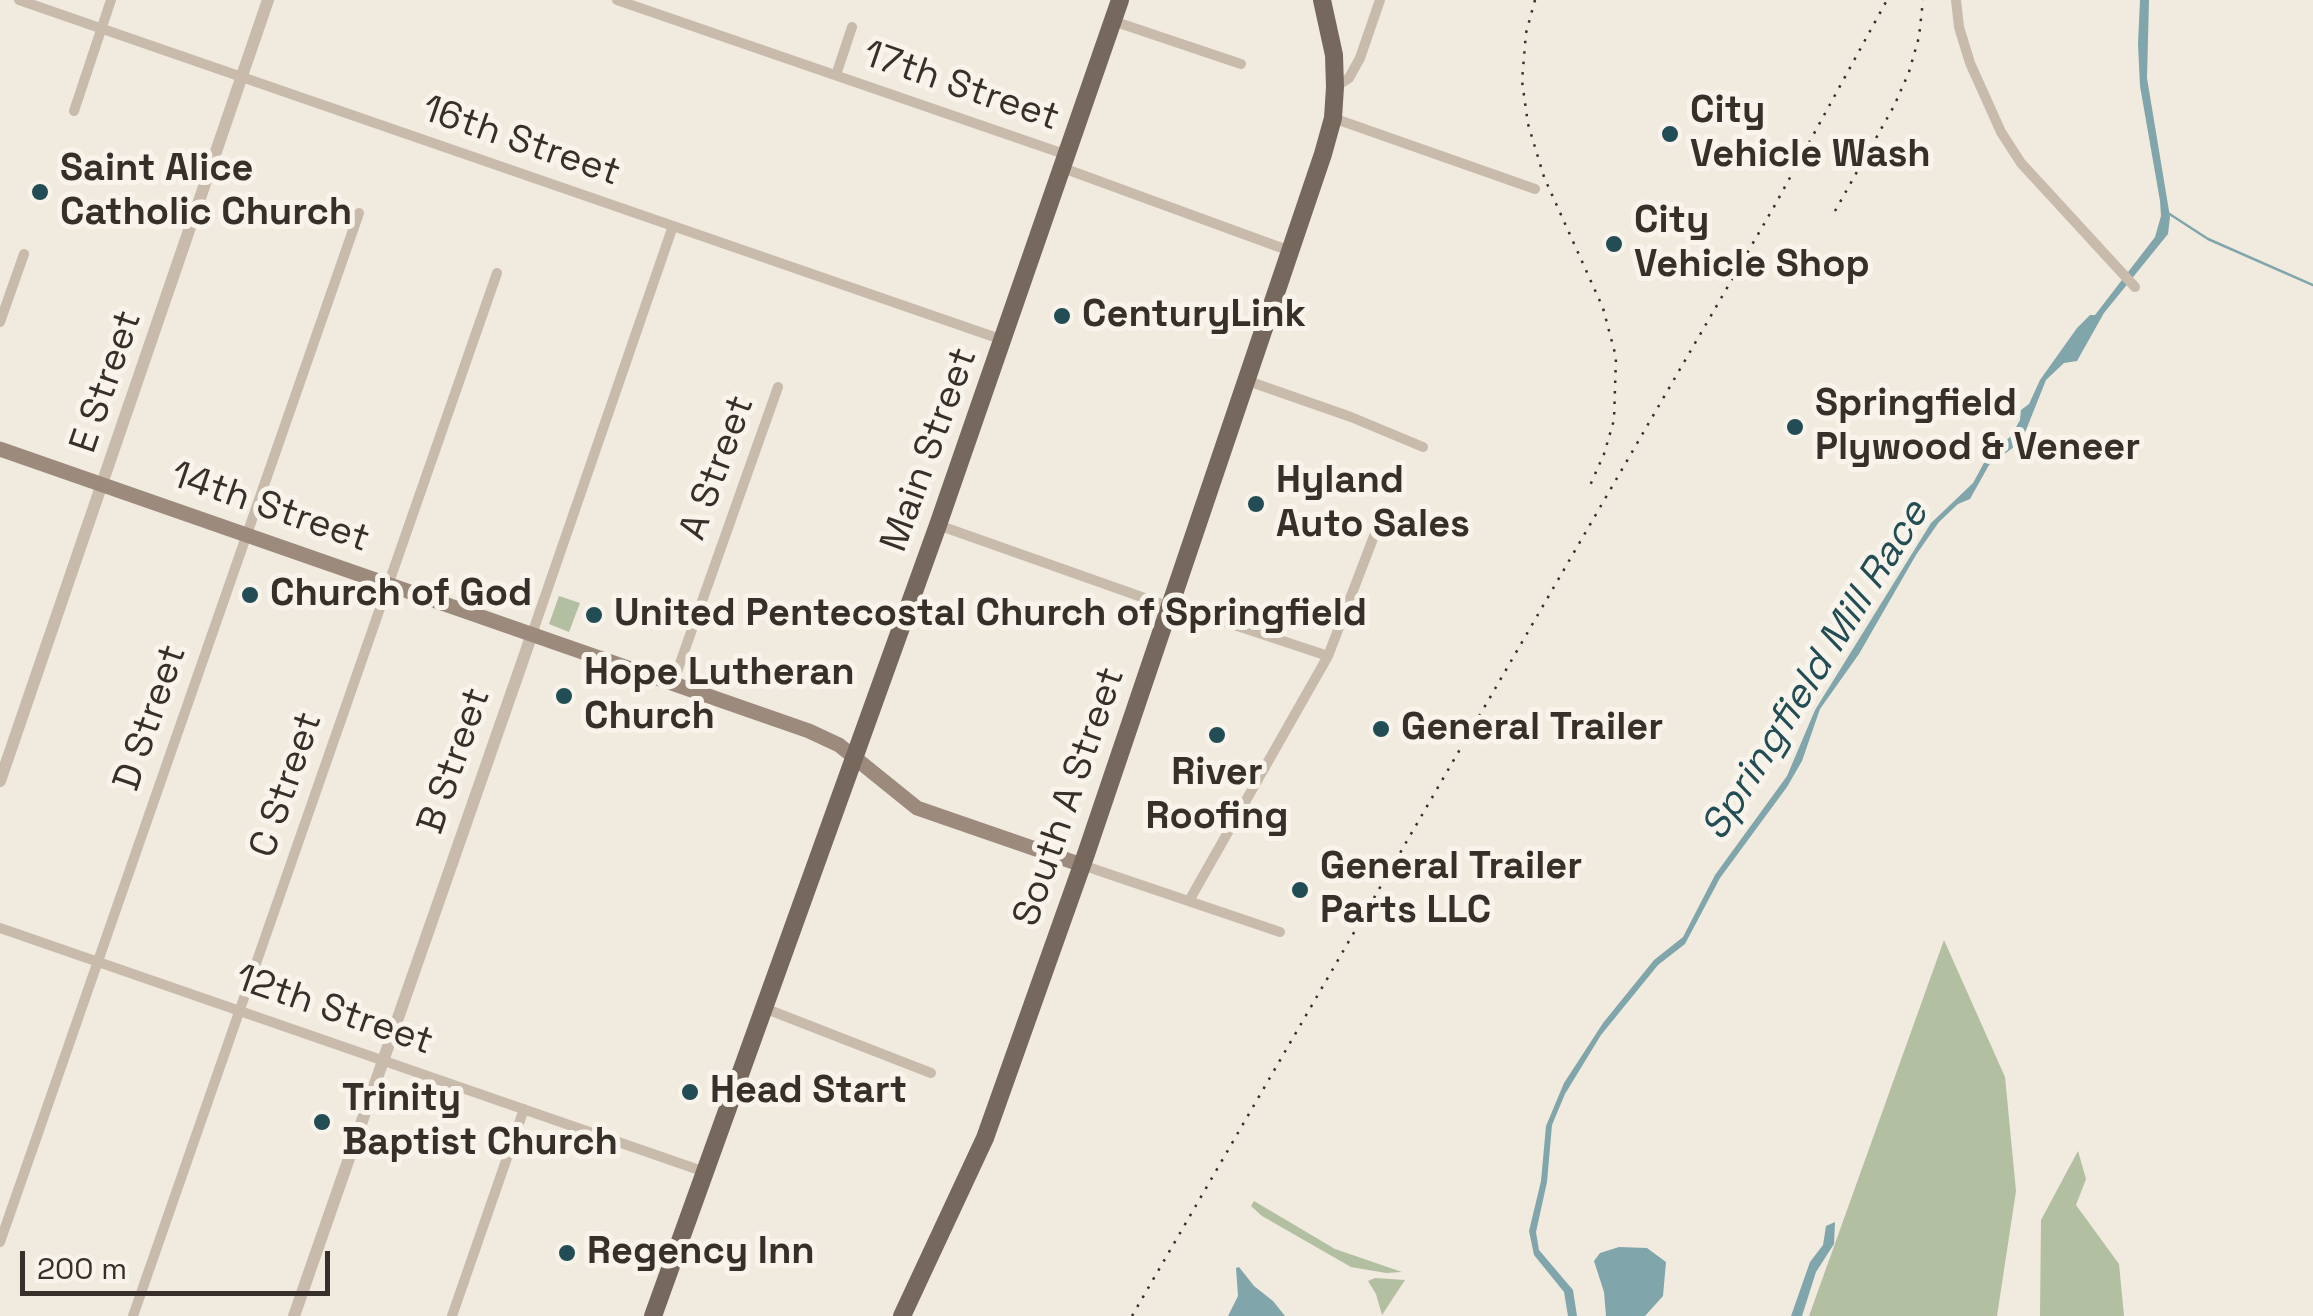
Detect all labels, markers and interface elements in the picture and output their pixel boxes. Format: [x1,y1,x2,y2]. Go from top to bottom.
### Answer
street label: 17th Street [857,32,1065,142]
street label: 16th Street [416,87,626,197]
place label: City Vehicle Wash [1690,89,1931,178]
marker: City Vehicle Wash [1659,123,1681,145]
place label: Saint Alice Catholic Church [60,147,352,236]
marker: Saint Alice Catholic Church [29,181,51,203]
place label: City Vehicle Shop [1634,199,1870,288]
marker: City Vehicle Shop [1603,233,1625,255]
place label: CenturyLink [1082,293,1306,339]
street label: E Street [61,305,153,459]
marker: CenturyLink [1051,305,1073,327]
street label: Main Street [872,342,988,558]
place label: Springfield Plywood & Veneer [1815,382,2140,472]
street label: A Street [671,390,765,546]
marker: Springfield Plywood & Veneer [1784,416,1806,438]
street label: 14th Street [165,453,375,563]
place label: Hyland Auto Sales [1276,459,1470,548]
water label: Springfield Mill Race [1692,492,1940,850]
marker: Hyland Auto Sales [1245,493,1267,515]
place label: Church of God [270,572,532,618]
marker: Church of God [239,584,261,606]
place label: United Pentecostal Church of Springfield [614,592,1367,638]
marker: United Pentecostal Church of Springfield [583,604,605,626]
street label: D Street [105,639,197,797]
place label: Hope Lutheran Church [584,651,855,741]
street label: South A Street [1004,662,1136,932]
street label: B Street [409,682,501,840]
marker: Hope Lutheran Church [553,685,575,707]
place label: General Trailer [1401,706,1663,752]
street label: C Street [241,707,333,863]
marker: General Trailer [1370,718,1392,740]
marker: River Roofing [1206,724,1228,746]
place label: River Roofing [1145,751,1289,841]
place label: General Trailer Parts LLC [1320,845,1582,934]
marker: General Trailer Parts LLC [1289,879,1311,901]
street label: 12th Street [229,956,439,1066]
place label: Head Start [710,1069,907,1115]
place label: Trinity Baptist Church [342,1077,618,1166]
marker: Head Start [679,1081,701,1103]
marker: Trinity Baptist Church [311,1111,333,1133]
place label: Regency Inn [587,1230,815,1276]
scale bar [25,1231,335,1293]
marker: Regency Inn [556,1242,578,1264]
text: 200 m [37,1249,127,1288]

